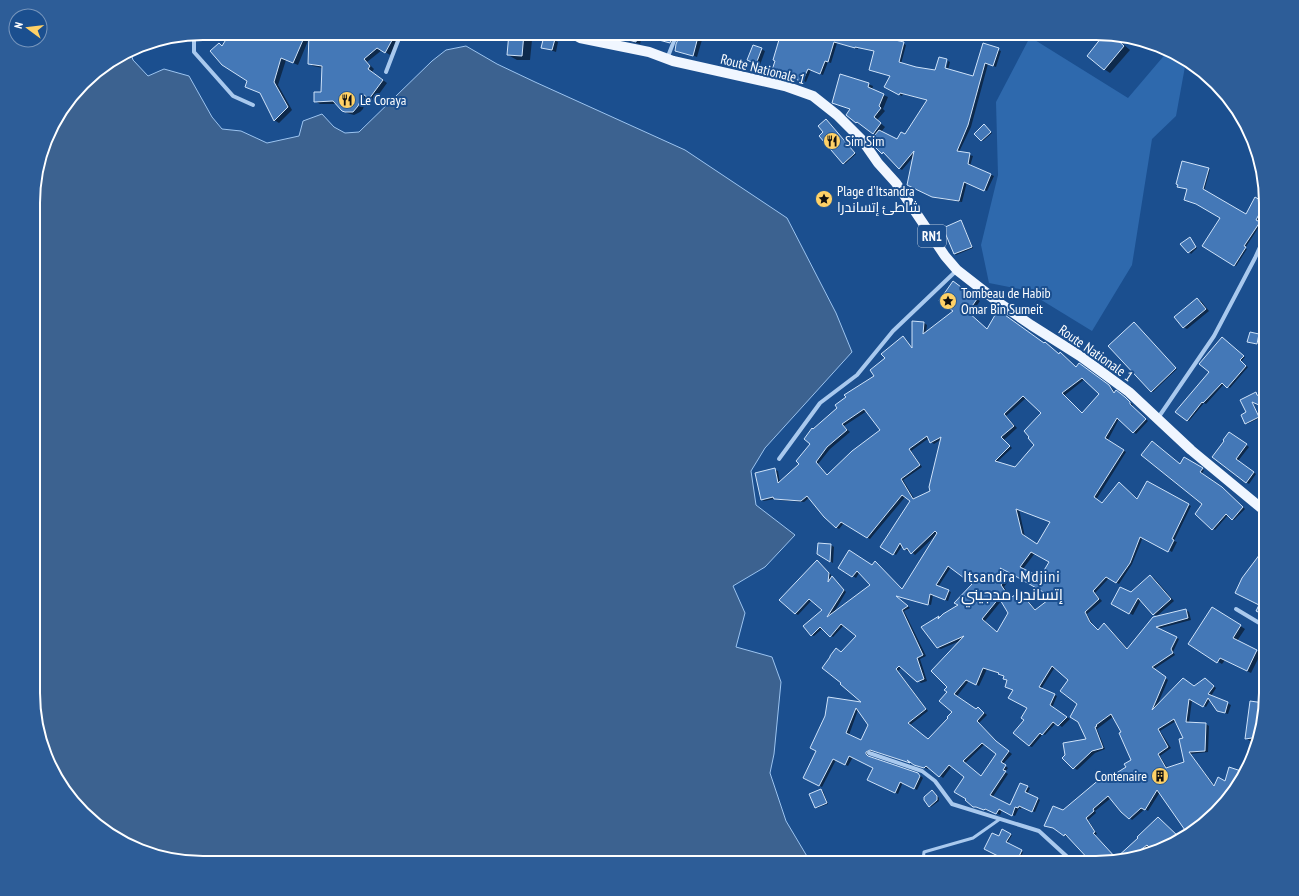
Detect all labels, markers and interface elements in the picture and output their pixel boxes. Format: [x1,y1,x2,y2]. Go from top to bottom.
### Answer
north arrow [8,8,48,48]
text: N [11,21,26,30]
street label: Route Nationale 1 [719,50,807,88]
restaurant icon: Le Coraya [337,90,357,110]
place label: Le Coraya [360,91,406,109]
restaurant icon: Sim Sim [822,131,842,151]
place label: Sim Sim [845,132,884,150]
place label: Plage d'Itsandra شاطئ إتساندرا [837,182,921,216]
place icon: Plage d'Itsandra شاطئ إتساندرا [814,189,834,209]
road number: RN1 [918,225,946,247]
place label: Tombeau de Habib Omar Bin Sumeit [961,284,1051,318]
place icon: Tombeau de Habib Omar Bin Sumeit [938,291,958,311]
street label: Route Nationale 1 [1055,321,1137,385]
district label: Itsandra Mdjini إتساندرا مدجيني [961,566,1063,608]
building icon: Contenaire [1150,766,1170,786]
place label: Contenaire [1095,767,1147,785]

